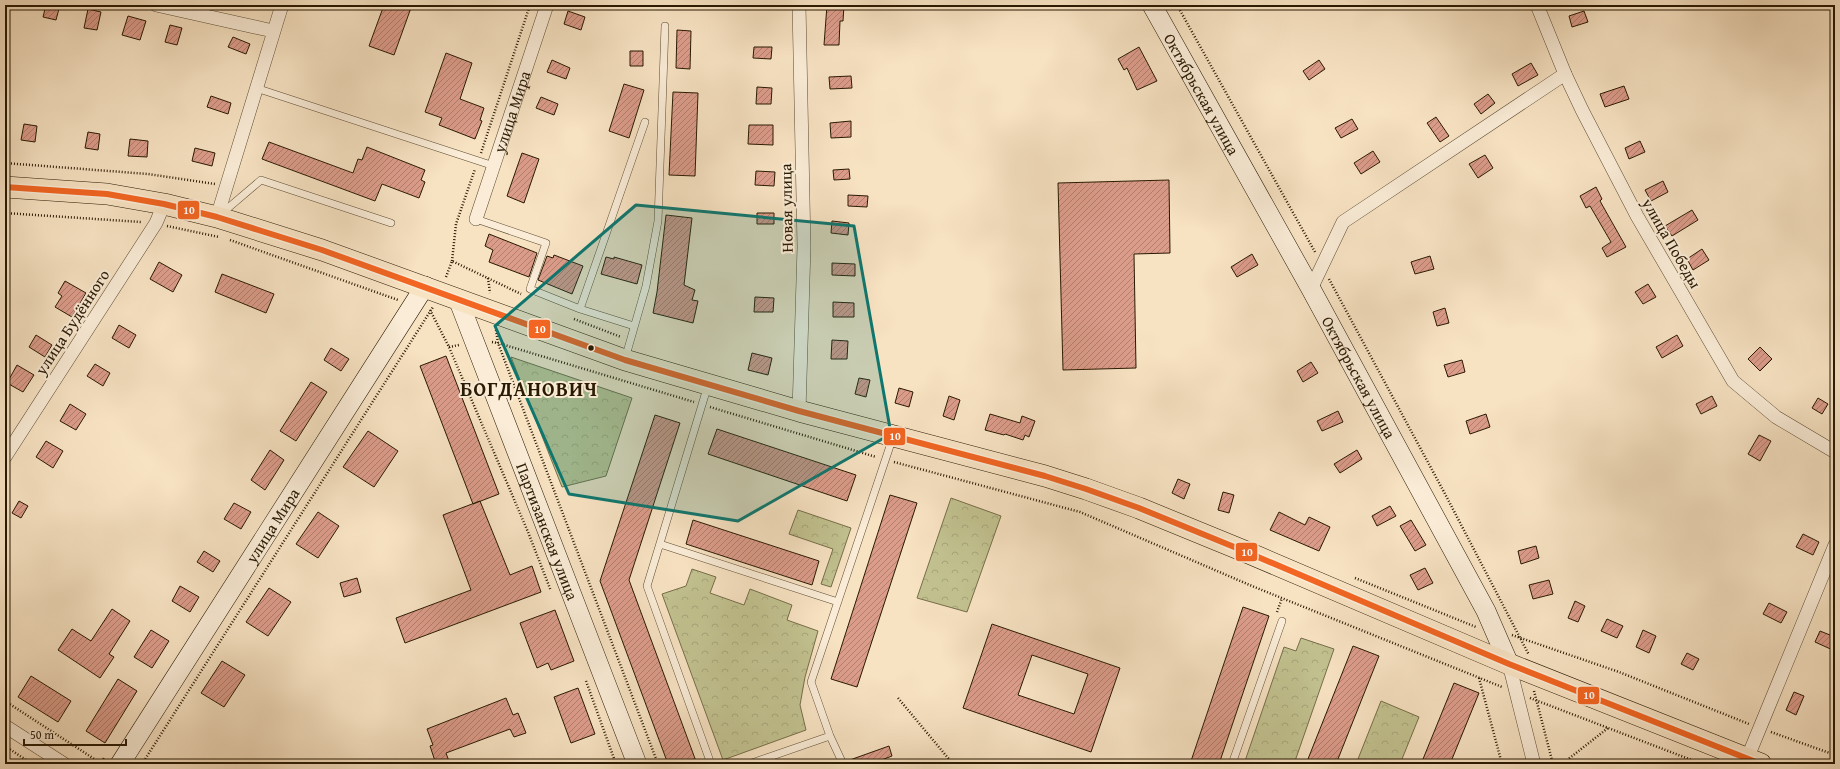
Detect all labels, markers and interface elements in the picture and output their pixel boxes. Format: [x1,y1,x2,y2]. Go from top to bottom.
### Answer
street label: Октябрьская улица [1158,29,1246,160]
street label: улица Мира [486,67,536,157]
street label: Новая улица [773,163,799,253]
street label: улица Победы [1636,192,1708,293]
line badge: 10 [177,200,200,220]
text: 10 [183,202,195,218]
street label: улица Будённого [28,264,115,380]
street label: Октябрьская улица [1316,312,1402,443]
line badge: 10 [528,319,551,339]
text: 10 [534,321,546,337]
unlabelled marker [586,343,596,353]
district label: БОГДАНОВИЧ [460,374,598,403]
line badge: 10 [883,427,906,446]
text: 10 [889,428,901,444]
street label: Партизанская улица [510,459,585,604]
street label: улица Мира [239,483,305,569]
line badge: 10 [1235,542,1258,562]
text: 10 [1241,544,1253,560]
line badge: 10 [1577,686,1600,705]
text: 10 [1583,687,1595,703]
scale bar [24,721,126,747]
text: 50 m [30,726,54,743]

